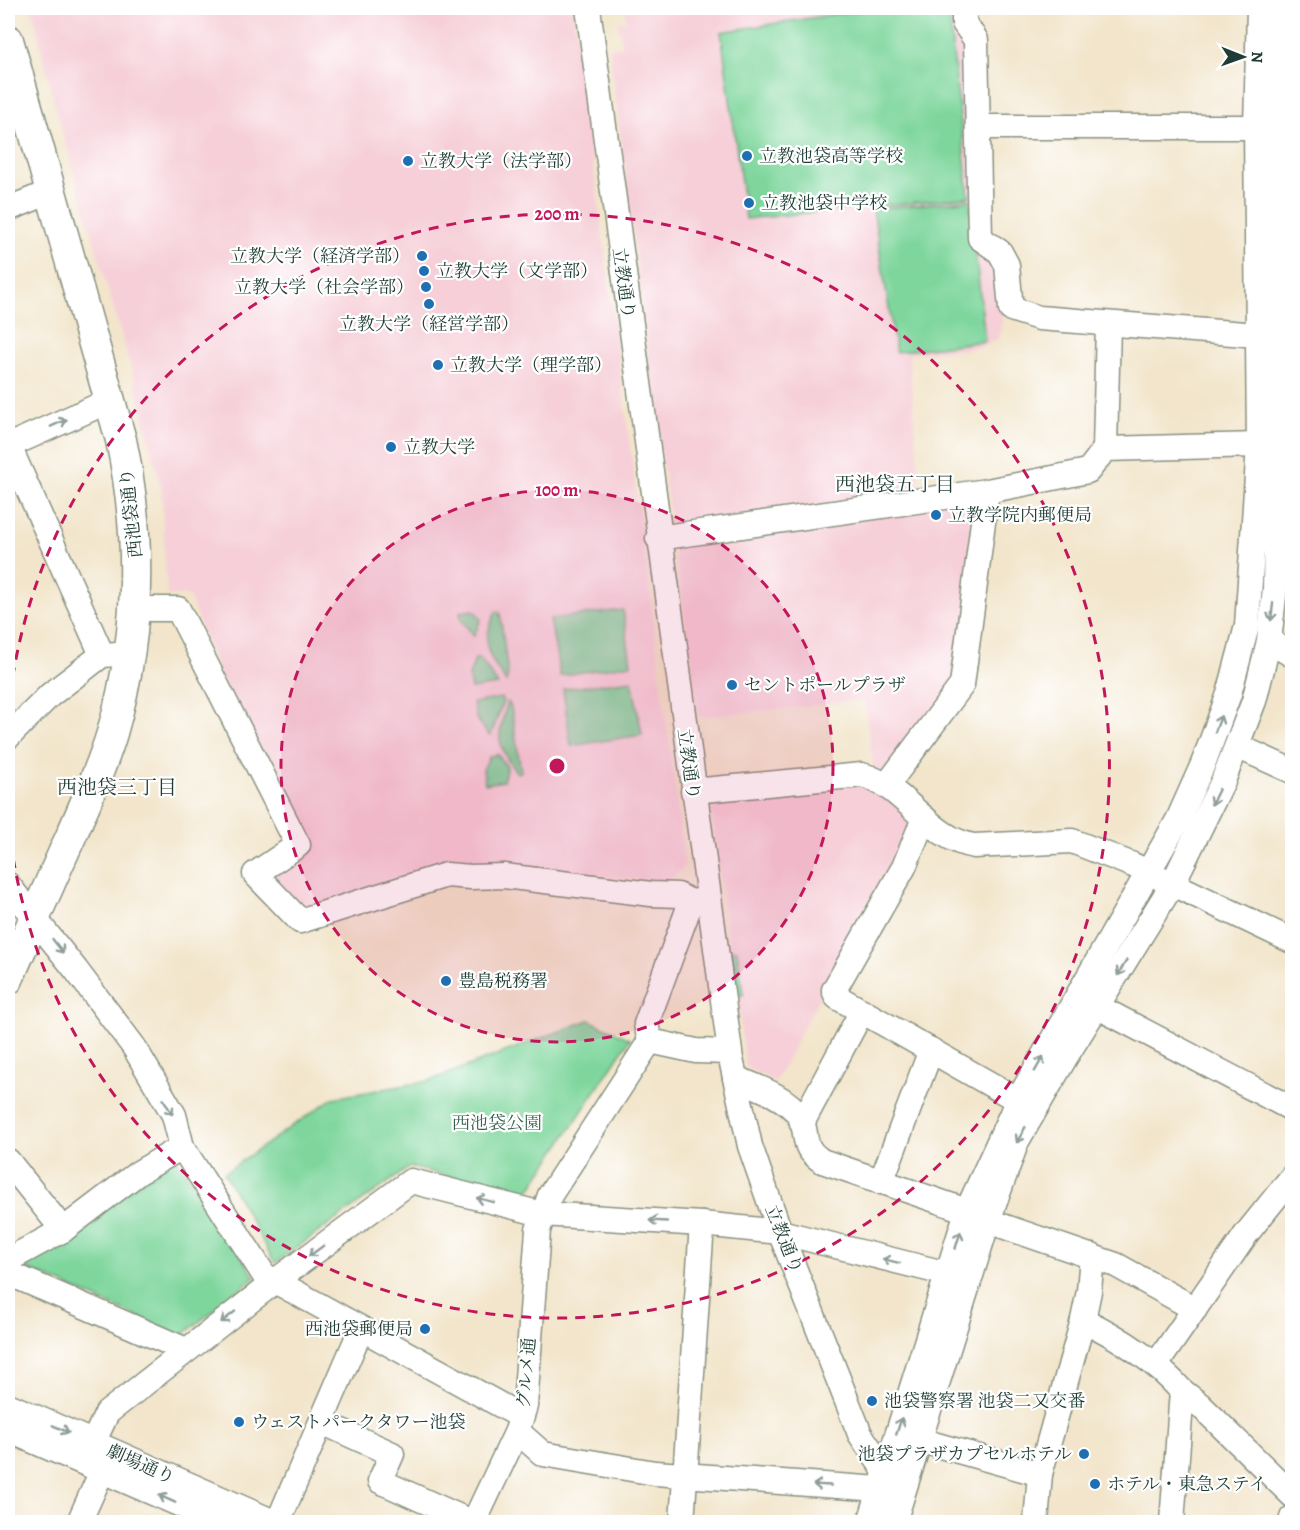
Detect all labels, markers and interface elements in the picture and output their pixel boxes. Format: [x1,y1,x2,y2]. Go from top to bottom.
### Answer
north arrow [1213,27,1273,87]
text: N [1246,51,1268,64]
place label: 立教池袋高等学校 [759,144,903,168]
place label: 立教大学（法学部） [420,149,582,173]
marker: 立教池袋高等学校 [740,149,754,163]
marker: 立教大学（法学部） [401,154,415,168]
place label: 立教池袋中学校 [761,191,887,215]
marker: 立教池袋中学校 [742,196,756,210]
text: 200 m [534,202,580,226]
place label: 立教大学（経済学部） [230,244,410,268]
street label: 立教通り [607,246,641,320]
marker: 立教大学（経済学部） [415,249,429,263]
place label: 立教大学（文学部） [436,259,598,283]
marker: 立教大学（文学部） [417,264,431,278]
place label: 立教大学（社会学部） [234,275,414,299]
marker: 立教大学（社会学部） [419,280,433,294]
marker: 立教大学（経営学部） [422,297,436,311]
place label: 立教大学（経営学部） [339,312,519,336]
place label: 立教大学（理学部） [450,353,612,377]
marker: 立教大学（理学部） [431,358,445,372]
one-way arrow [49,417,68,428]
place label: 立教大学 [403,435,475,459]
marker: 立教大学 [384,440,398,454]
street label: 西池袋通り [114,467,148,559]
district label: 西池袋五丁目 [835,471,955,498]
text: 100 m [536,478,578,502]
place label: 立教学院内郵便局 [948,503,1092,527]
marker: 立教学院内郵便局 [929,508,943,522]
one-way arrow [1267,601,1278,621]
place label: セントポールプラザ [744,673,906,697]
marker: セントポールプラザ [725,678,739,692]
one-way arrow [1213,716,1224,734]
street label: 立教通り [672,727,706,801]
centre of rings [547,756,567,776]
district label: 西池袋三丁目 [57,774,177,801]
one-way arrow [1209,788,1221,806]
one-way arrow [51,938,64,954]
one-way arrow [1115,959,1127,976]
place label: 豊島税務署 [458,969,548,993]
marker: 豊島税務署 [439,974,453,988]
one-way arrow [1034,1055,1045,1073]
one-way arrow [163,1098,175,1115]
park label: 西池袋公園 [452,1111,542,1135]
one-way arrow [1015,1126,1027,1143]
one-way arrow [476,1193,495,1205]
street label: 立教通り [759,1201,809,1277]
one-way arrow [649,1215,669,1226]
one-way arrow [953,1231,964,1250]
one-way arrow [308,1245,324,1257]
one-way arrow [882,1254,901,1266]
one-way arrow [220,1311,236,1324]
place label: 西池袋郵便局 [305,1317,413,1341]
marker: 西池袋郵便局 [418,1322,432,1336]
street label: グルメ通 [511,1337,541,1409]
place label: 池袋警察署 池袋二又交番 [884,1389,1086,1413]
marker: 池袋警察署 池袋二又交番 [865,1394,879,1408]
place label: ウェストパークタワー池袋 [251,1410,466,1434]
marker: ウェストパークタワー池袋 [232,1415,246,1429]
one-way arrow [894,1417,905,1436]
one-way arrow [52,1424,70,1435]
street label: 劇場通り [103,1438,179,1490]
place label: 池袋プラザカプセルホテル [857,1442,1072,1466]
marker: 池袋プラザカプセルホテル [1077,1447,1091,1461]
place label: ホテル・東急ステイ [1107,1472,1266,1496]
marker: ホテル・東急ステイ [1088,1477,1102,1491]
one-way arrow [812,1480,832,1491]
one-way arrow [158,1493,176,1504]

